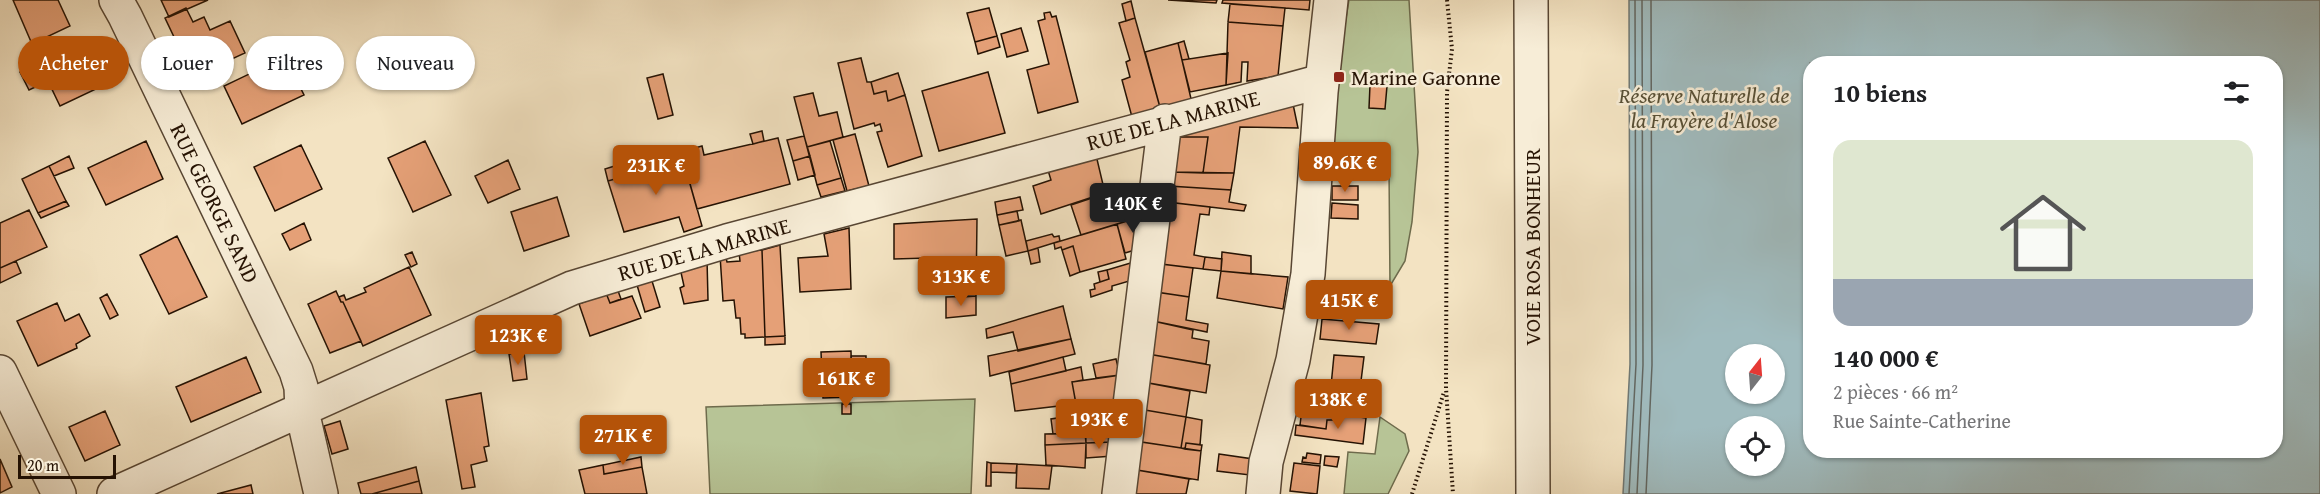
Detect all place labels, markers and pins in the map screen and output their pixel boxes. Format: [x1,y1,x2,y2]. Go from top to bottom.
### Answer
place label: Marine Garonne [1351,61,1501,93]
marker: Marine Garonne [1332,70,1346,84]
pin: 89.6K € [1290,142,1400,193]
pin: 231K € [607,145,705,196]
pin: 140K € [1084,183,1182,234]
pin: 313K € [912,256,1010,307]
pin: 415K € [1300,280,1398,331]
pin: 123K € [469,315,567,366]
pin: 161K € [797,358,895,409]
pin: 138K € [1289,379,1387,430]
pin: 193K € [1050,399,1148,450]
pin: 271K € [574,415,672,466]

